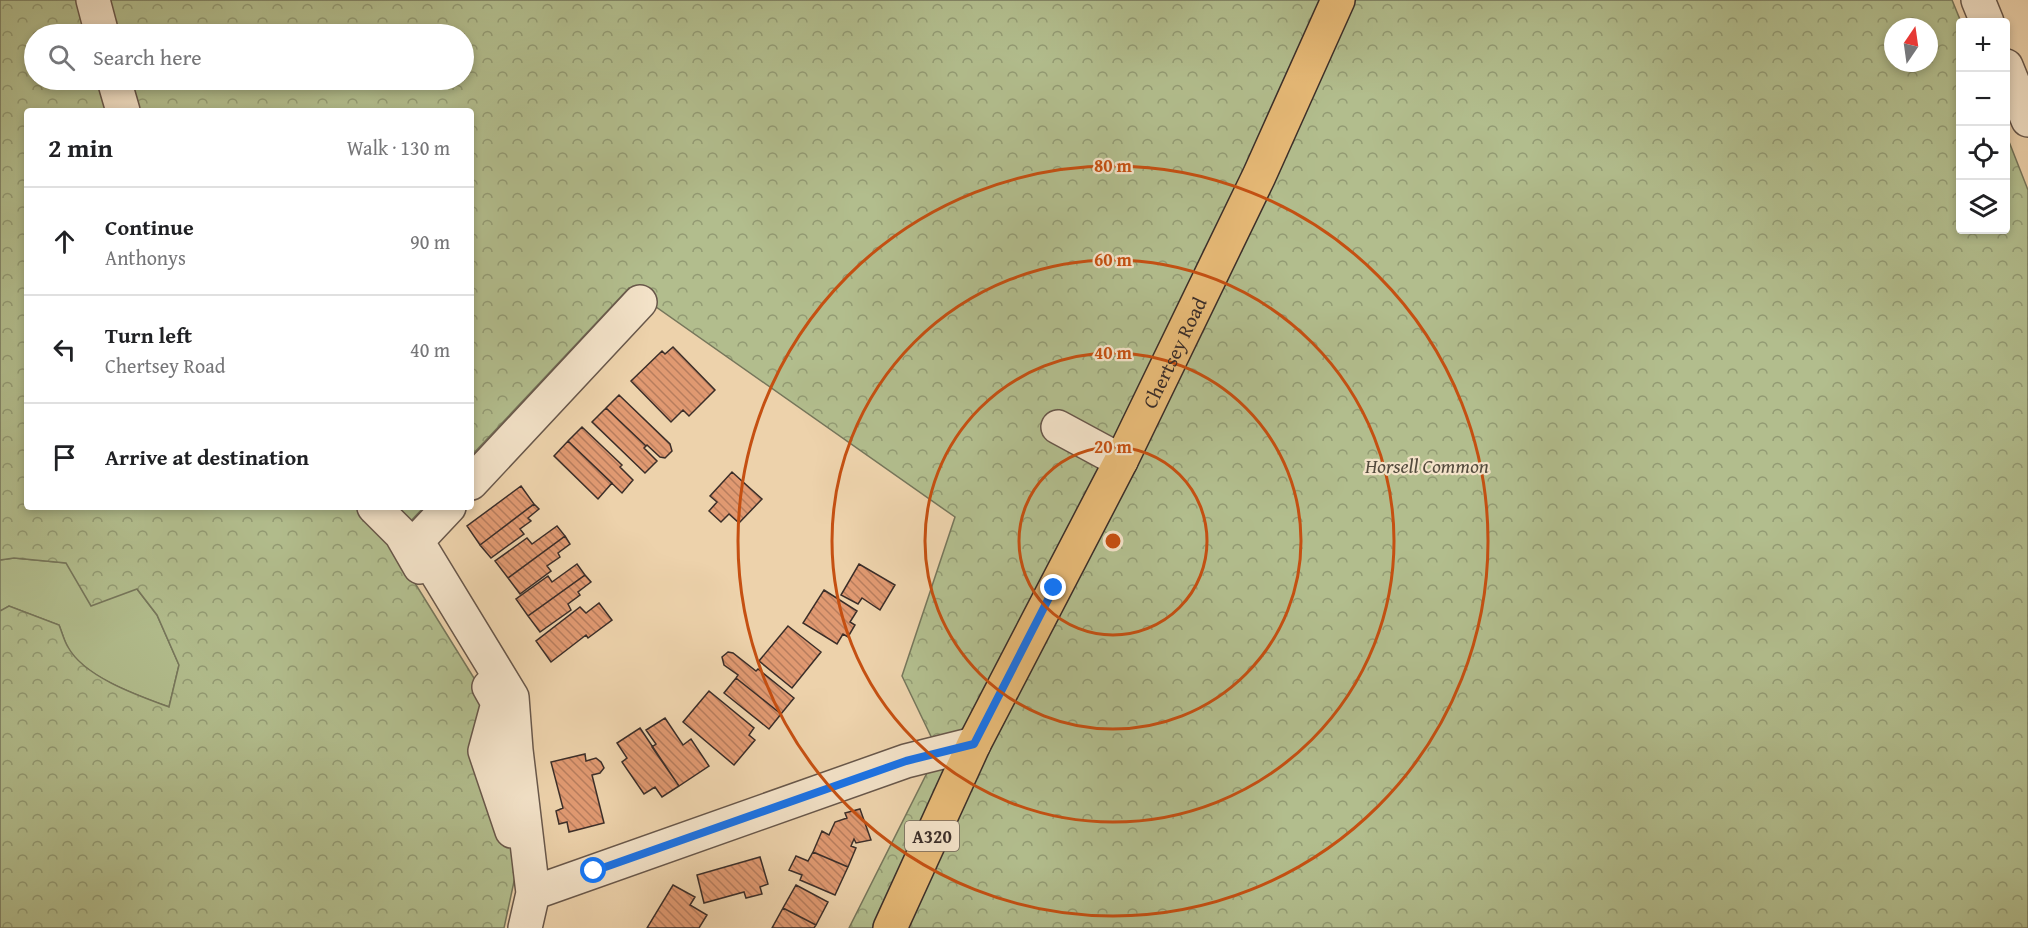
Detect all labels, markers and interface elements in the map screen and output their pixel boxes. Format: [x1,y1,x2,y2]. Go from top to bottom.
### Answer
north arrow [1884,18,1938,72]
map controls [1956,18,2010,234]
button: + [1956,18,2010,72]
search box [24,24,474,90]
icon: search [45,41,78,74]
text: Search here [93,41,202,73]
button: − [1956,72,2010,126]
button: locate [1956,126,2010,180]
text: 2 min [48,128,113,167]
text: Walk · 130 m [347,133,450,162]
text: 80 m [1094,152,1133,179]
button: layers [1956,180,2010,234]
text: Continue [105,211,194,243]
icon: ahead [48,225,81,258]
text: 90 m [410,227,450,256]
text: Anthonys [105,243,186,272]
text: 60 m [1094,246,1133,273]
street label: Chertsey Road [1134,291,1213,413]
text: Turn left [105,319,192,351]
icon: left [48,333,81,366]
text: 40 m [410,335,450,364]
text: 40 m [1094,339,1133,366]
text: Chertsey Road [105,351,225,380]
text: 20 m [1094,433,1133,460]
icon: arrive [48,441,81,474]
text: Arrive at destination [105,441,309,473]
park label: Horsell Common [1364,451,1489,480]
centre of rings [1103,531,1123,551]
route end [1040,574,1066,600]
road number: A320 [905,821,959,851]
route start [580,857,606,883]

